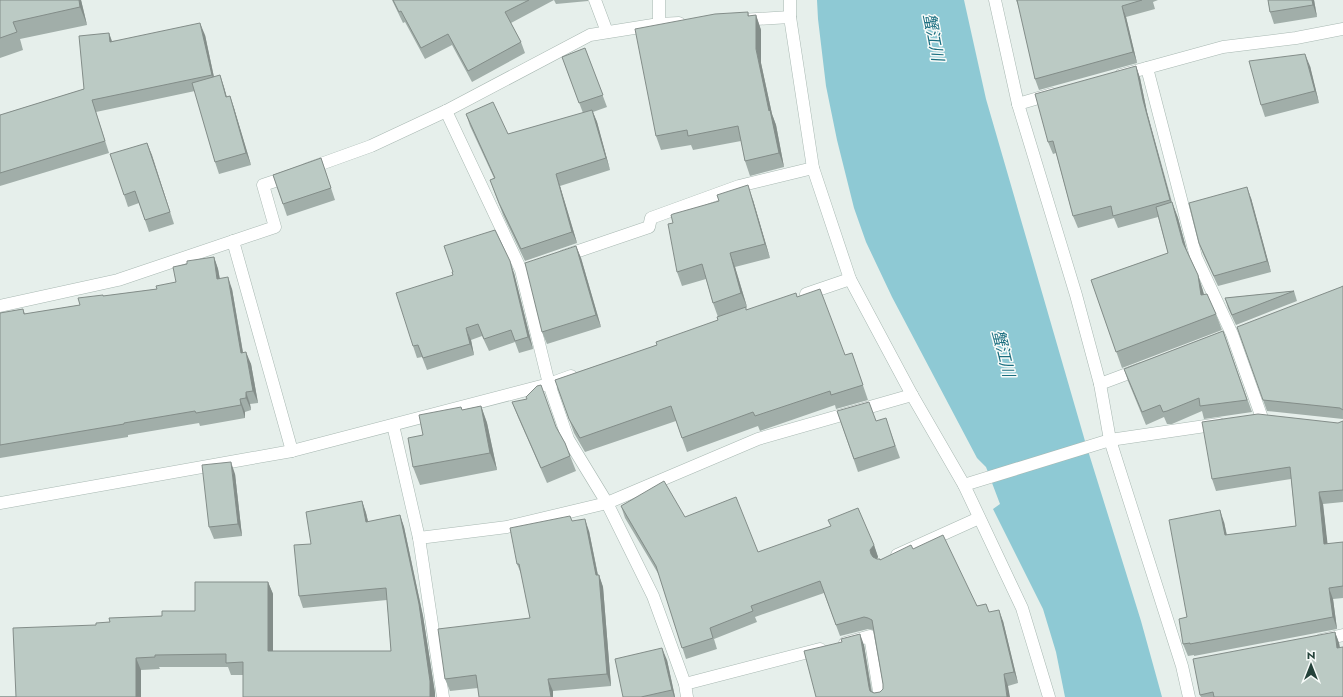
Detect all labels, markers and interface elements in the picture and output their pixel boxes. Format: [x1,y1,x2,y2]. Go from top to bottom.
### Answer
water label: 蟹江川 [918,11,950,65]
water label: 蟹江川 [987,327,1021,381]
north arrow [1291,645,1331,685]
text: N [1307,647,1315,663]

